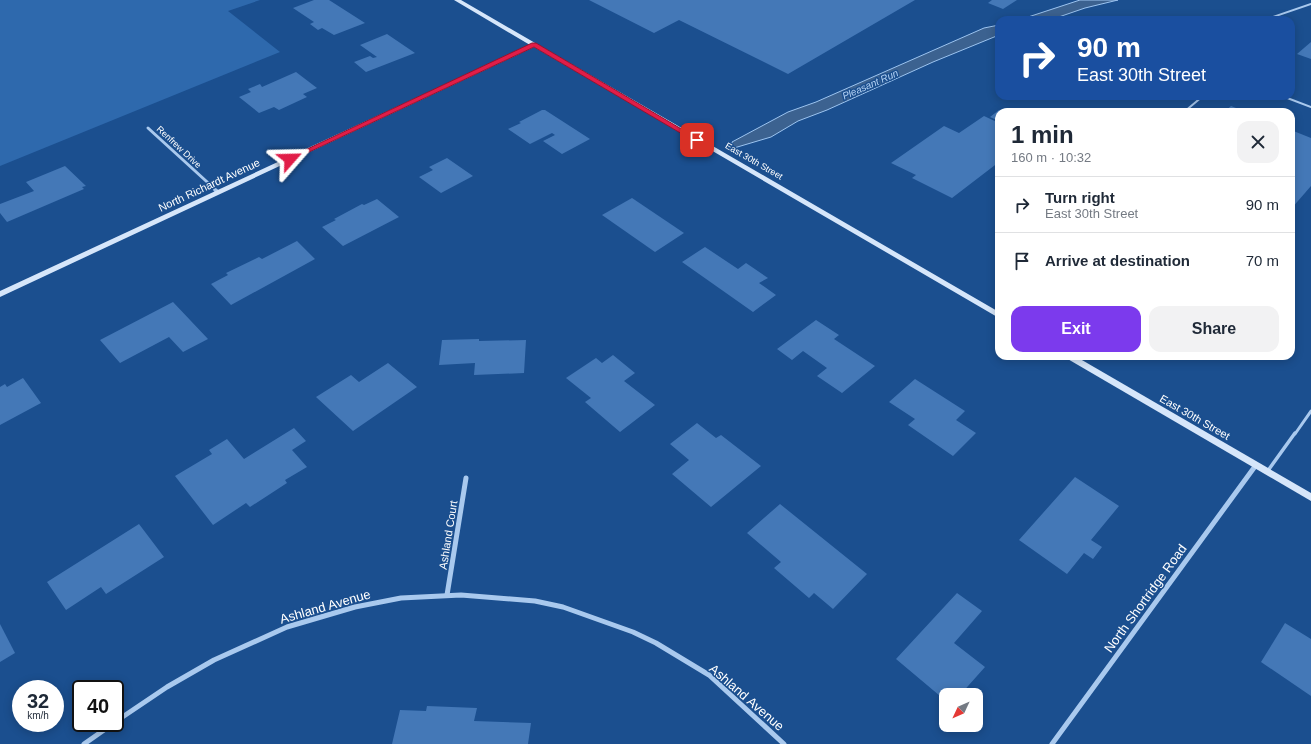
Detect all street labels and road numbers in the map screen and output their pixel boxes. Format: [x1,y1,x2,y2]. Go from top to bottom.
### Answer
street label: Renfrew Drive [155,124,203,170]
street label: East 30th Street [724,141,785,182]
street label: North Richardt Avenue [156,156,262,214]
street label: East 30th Street [1158,392,1232,442]
street label: Ashland Court [437,500,459,570]
street label: North Shortridge Road [1101,541,1190,655]
street label: Ashland Avenue [278,586,372,627]
street label: Ashland Avenue [706,661,787,734]

